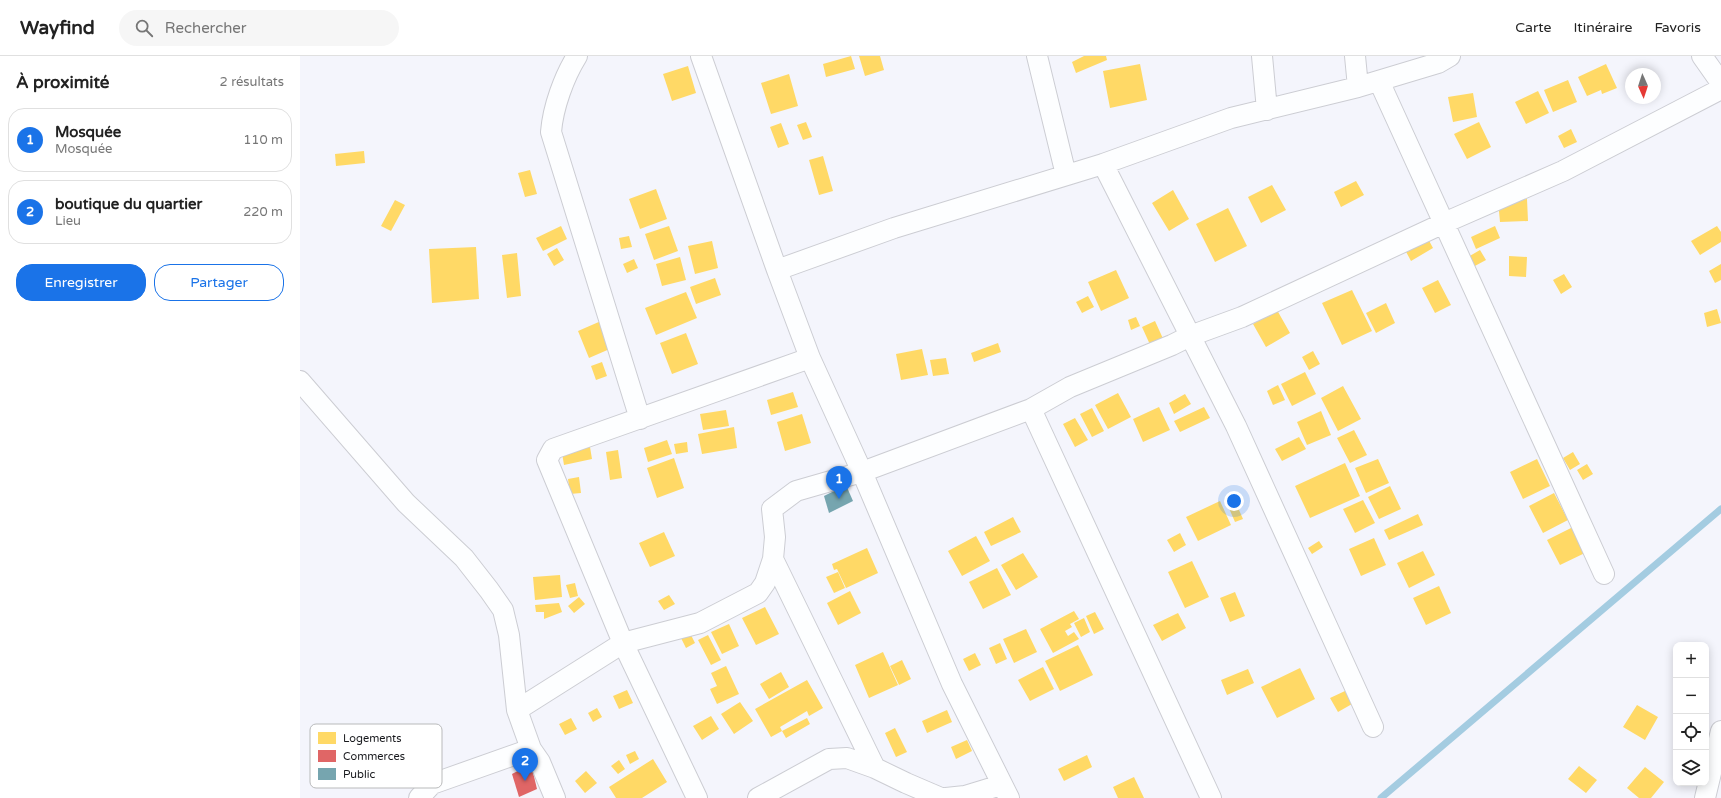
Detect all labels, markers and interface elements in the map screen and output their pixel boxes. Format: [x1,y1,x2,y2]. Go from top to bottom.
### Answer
search box [119,10,399,46]
text: Wayfind [20,17,95,39]
icon: search [133,17,155,39]
text: Rechercher [165,19,247,37]
text: Carte [1515,19,1551,36]
text: Itinéraire [1573,19,1632,36]
text: Favoris [1654,19,1701,36]
north arrow [1625,68,1661,104]
text: À proximité [16,72,109,93]
text: 2 résultats [220,74,284,90]
text: Mosquée [55,123,121,141]
text: 1 [26,132,34,148]
text: 110 m [243,132,283,148]
text: Mosquée [55,141,112,157]
text: boutique du quartier [55,195,202,213]
text: 2 [26,204,34,220]
text: 220 m [243,204,283,220]
text: Lieu [55,213,81,229]
button: Enregistrer [16,264,146,301]
button: Partager [154,264,284,301]
pin: 1 [826,466,852,499]
your location [1224,491,1244,511]
map controls [1673,642,1709,786]
button: + [1673,642,1709,678]
button: − [1673,678,1709,714]
button: locate [1673,714,1709,750]
legend [310,724,442,788]
text: Logements [343,732,402,745]
pin: 2 [512,748,538,781]
text: Commerces [343,750,405,763]
button: layers [1673,750,1709,786]
text: Public [343,768,375,781]

